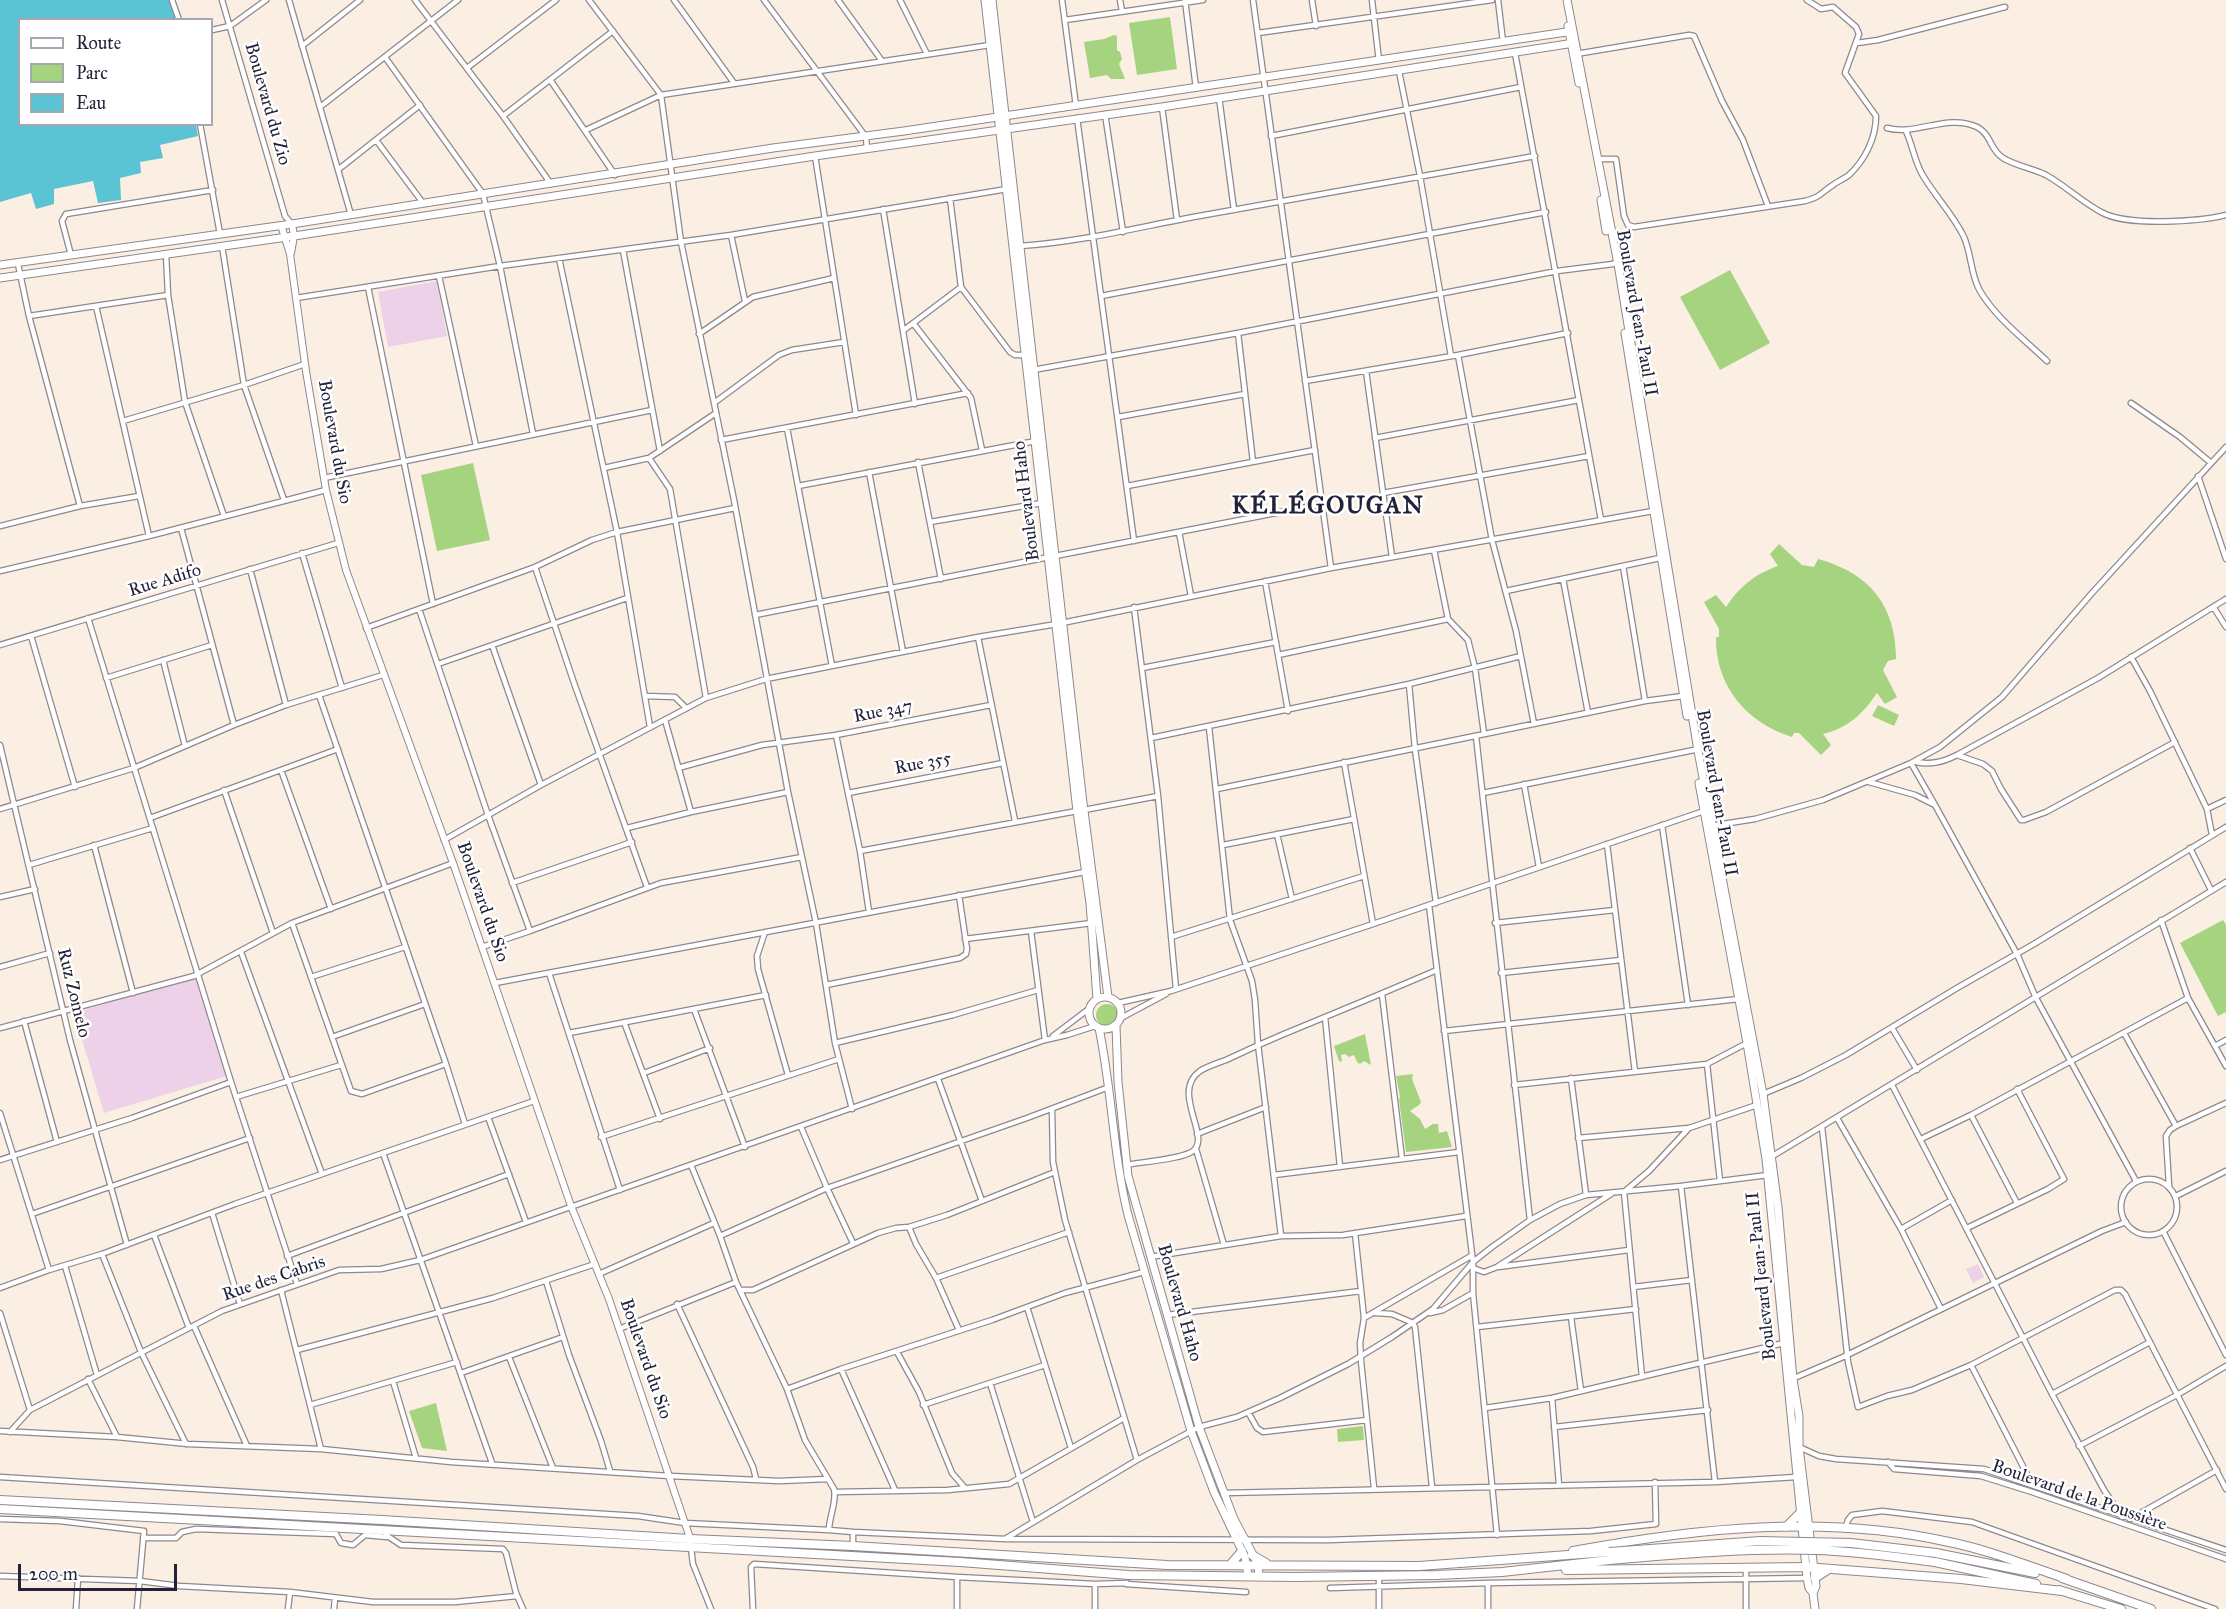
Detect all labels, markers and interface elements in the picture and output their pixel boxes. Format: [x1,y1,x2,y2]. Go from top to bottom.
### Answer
legend [18,18,213,126]
text: Route [76,32,121,54]
street label: Boulevard du Zio [239,40,295,168]
text: Parc [76,62,108,84]
text: Eau [76,92,106,114]
street label: Boulevard Jean-Paul II [1611,228,1661,398]
street label: Boulevard du Sio [312,378,356,506]
street label: Boulevard Haho [1009,440,1045,562]
district label: KÉLÉGOUGAN [1232,493,1424,521]
street label: Rue Adifo [126,560,204,602]
street label: Rue 347 [852,696,914,728]
street label: Boulevard Jean-Paul II [1691,708,1741,878]
street label: Rue 355 [893,748,953,780]
street label: Boulevard du Sio [451,839,513,965]
street label: Ruz Zomelo [51,946,95,1040]
street label: Boulevard Jean-Paul II [1742,1191,1782,1361]
street label: Boulevard Haho [1152,1242,1206,1364]
street label: Rue des Cabris [220,1251,328,1307]
street label: Boulevard du Sio [614,1296,676,1422]
street label: Boulevard de la Poussière [1989,1456,2169,1536]
scale bar [21,1552,180,1590]
text: 200 m [29,1563,78,1585]

